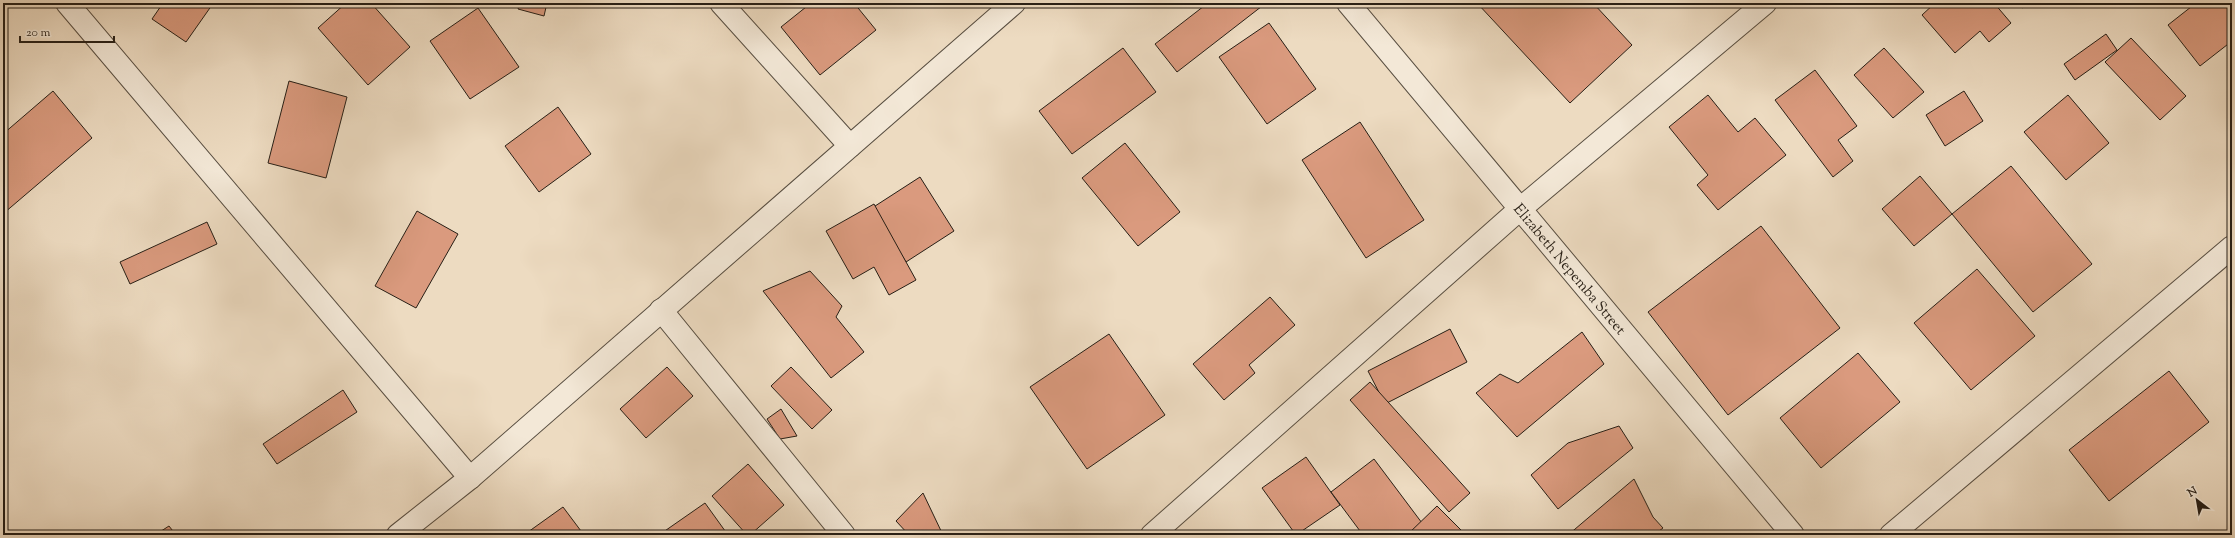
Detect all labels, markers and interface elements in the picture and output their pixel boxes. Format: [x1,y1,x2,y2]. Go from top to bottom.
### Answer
scale bar [20,18,114,44]
text: 20 m [26,24,51,42]
street label: Elizabeth Nepemba Street [1508,200,1630,340]
north arrow [2177,480,2217,520]
text: N [2184,483,2200,502]

